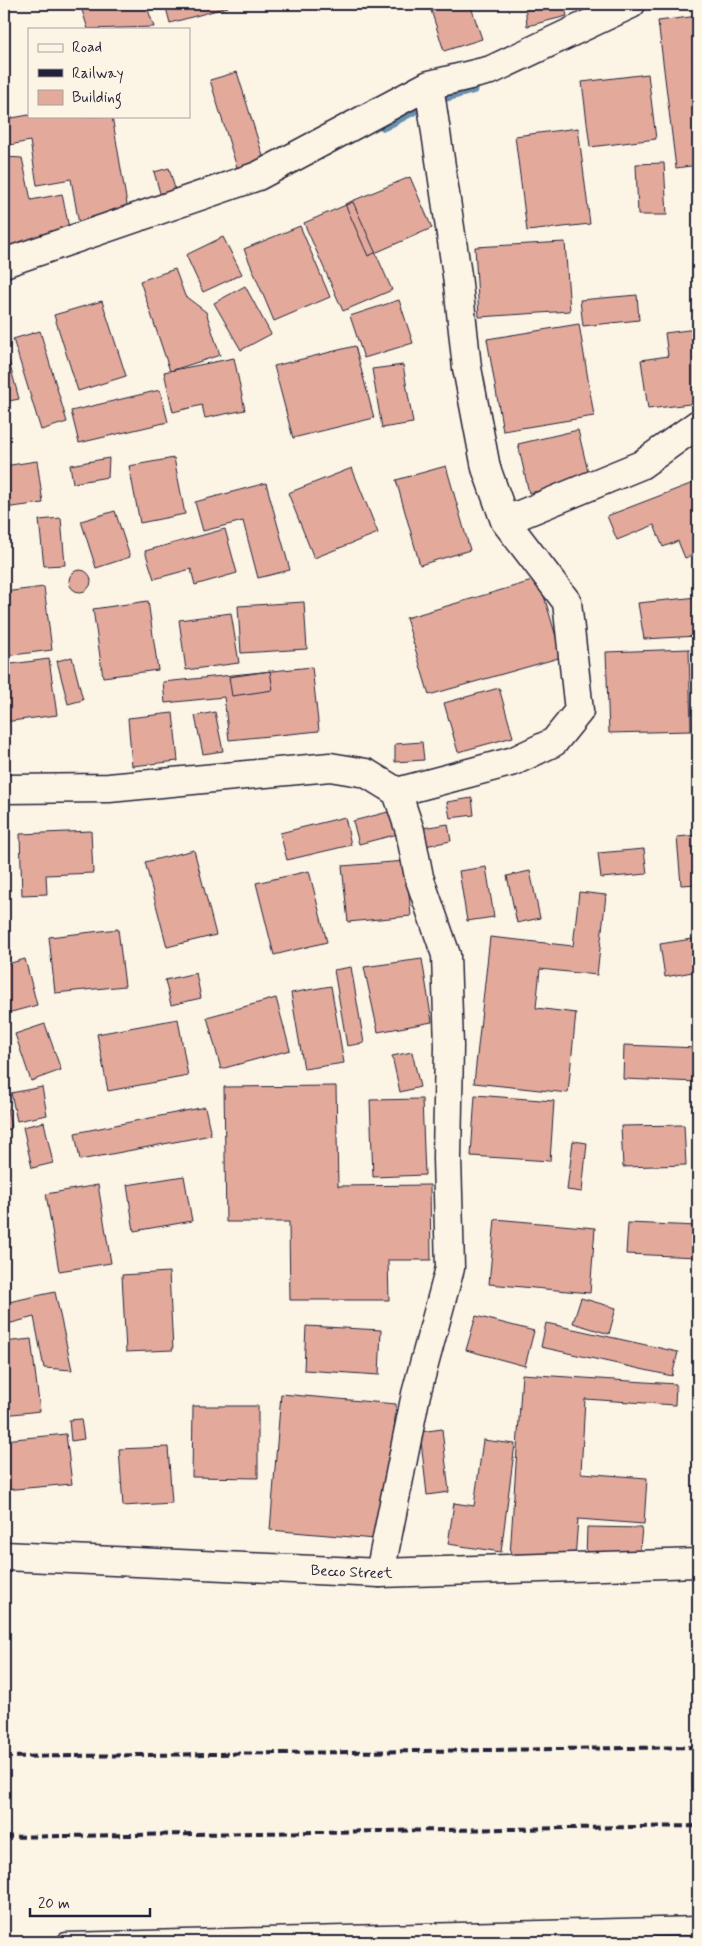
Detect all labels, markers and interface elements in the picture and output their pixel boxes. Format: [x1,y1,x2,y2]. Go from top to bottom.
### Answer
legend [28,28,190,118]
text: Road [72,38,102,58]
text: Railway [72,64,124,84]
text: Building [72,88,122,109]
street label: Becco Street [310,1561,393,1584]
scale bar [30,1886,150,1918]
text: 20 m [38,1894,70,1914]

